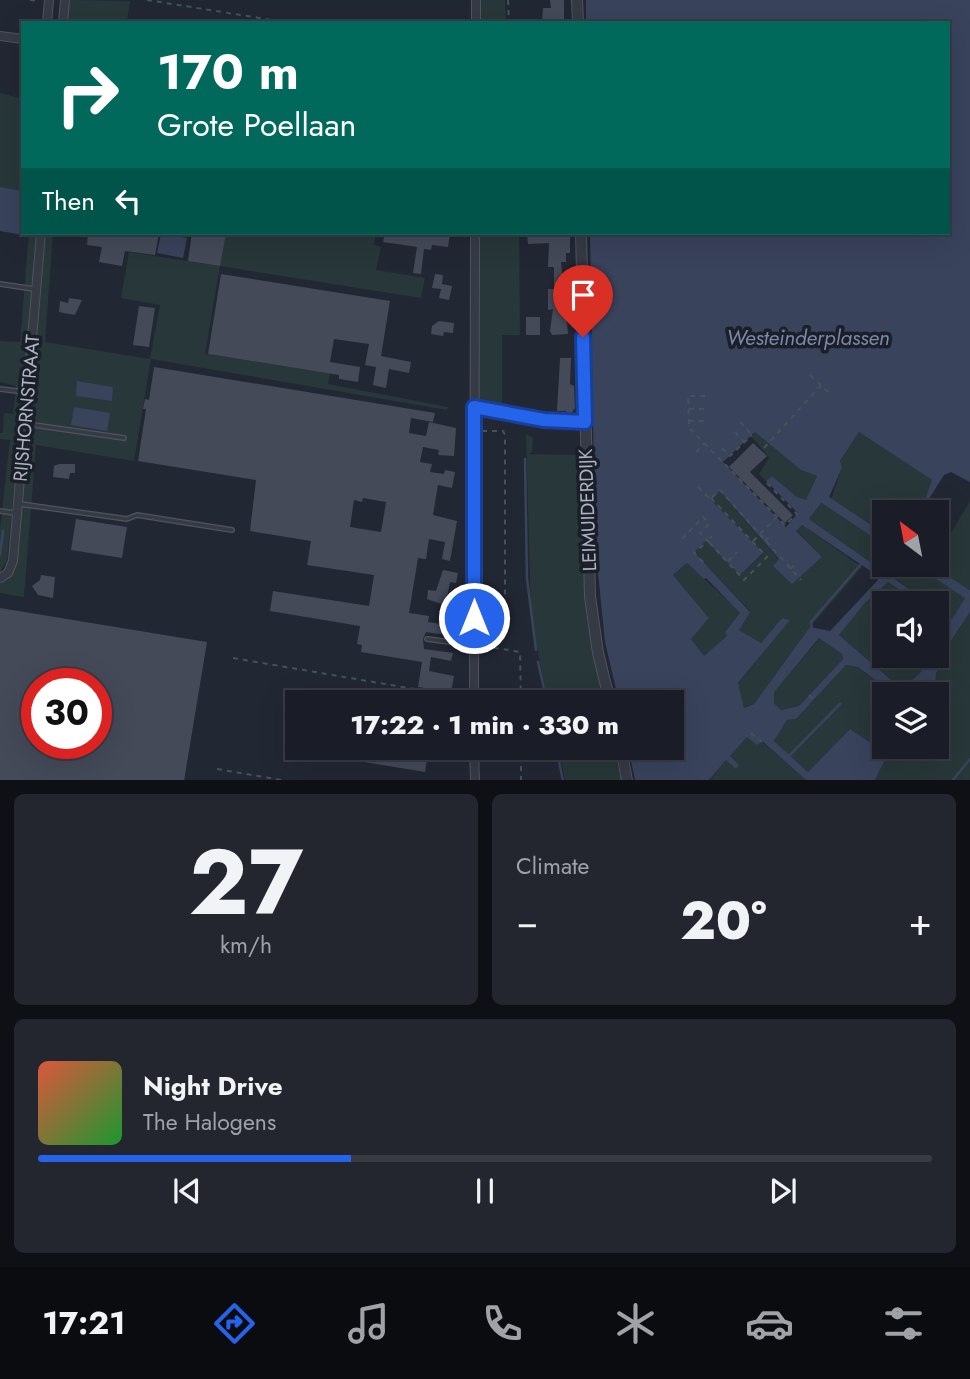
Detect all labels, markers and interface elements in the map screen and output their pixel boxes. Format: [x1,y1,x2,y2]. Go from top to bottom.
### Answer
text: 170 m [157,37,299,107]
icon: right [42,49,133,140]
text: Grote Poellaan [157,102,356,148]
text: Then [42,182,95,220]
icon: left [109,182,147,220]
pin [553,265,613,337]
icon: arrive [564,276,602,314]
water label: Westeinderplassen [726,323,890,353]
street label: RIJSHORNSTRAAT [7,333,46,483]
street label: LEIMUIDERDIJK [572,448,603,572]
north arrow [872,500,948,578]
map controls [872,500,949,759]
position arrow [437,581,511,655]
button: sound [872,591,949,668]
speed limit sign: 30 [21,668,112,759]
button: layers [872,682,949,759]
text: 17:22 · 1 min · 330 m [350,706,619,744]
text: 27 [189,817,303,948]
text: Climate [516,849,589,883]
text: 20° [680,883,767,959]
text: − [516,894,538,949]
text: + [909,894,932,949]
text: km/h [220,928,272,962]
text: Night Drive [143,1067,283,1105]
text: The Halogens [143,1105,276,1139]
icon: previous [168,1172,206,1210]
icon: pause [466,1172,504,1210]
icon: next [764,1172,802,1210]
icon: directions [210,1299,259,1348]
icon: music [344,1299,393,1348]
icon: phone [478,1299,527,1348]
icon: climate [611,1299,660,1348]
icon: car [745,1299,794,1348]
icon: filters [879,1299,928,1348]
text: 17:21 [42,1300,126,1346]

